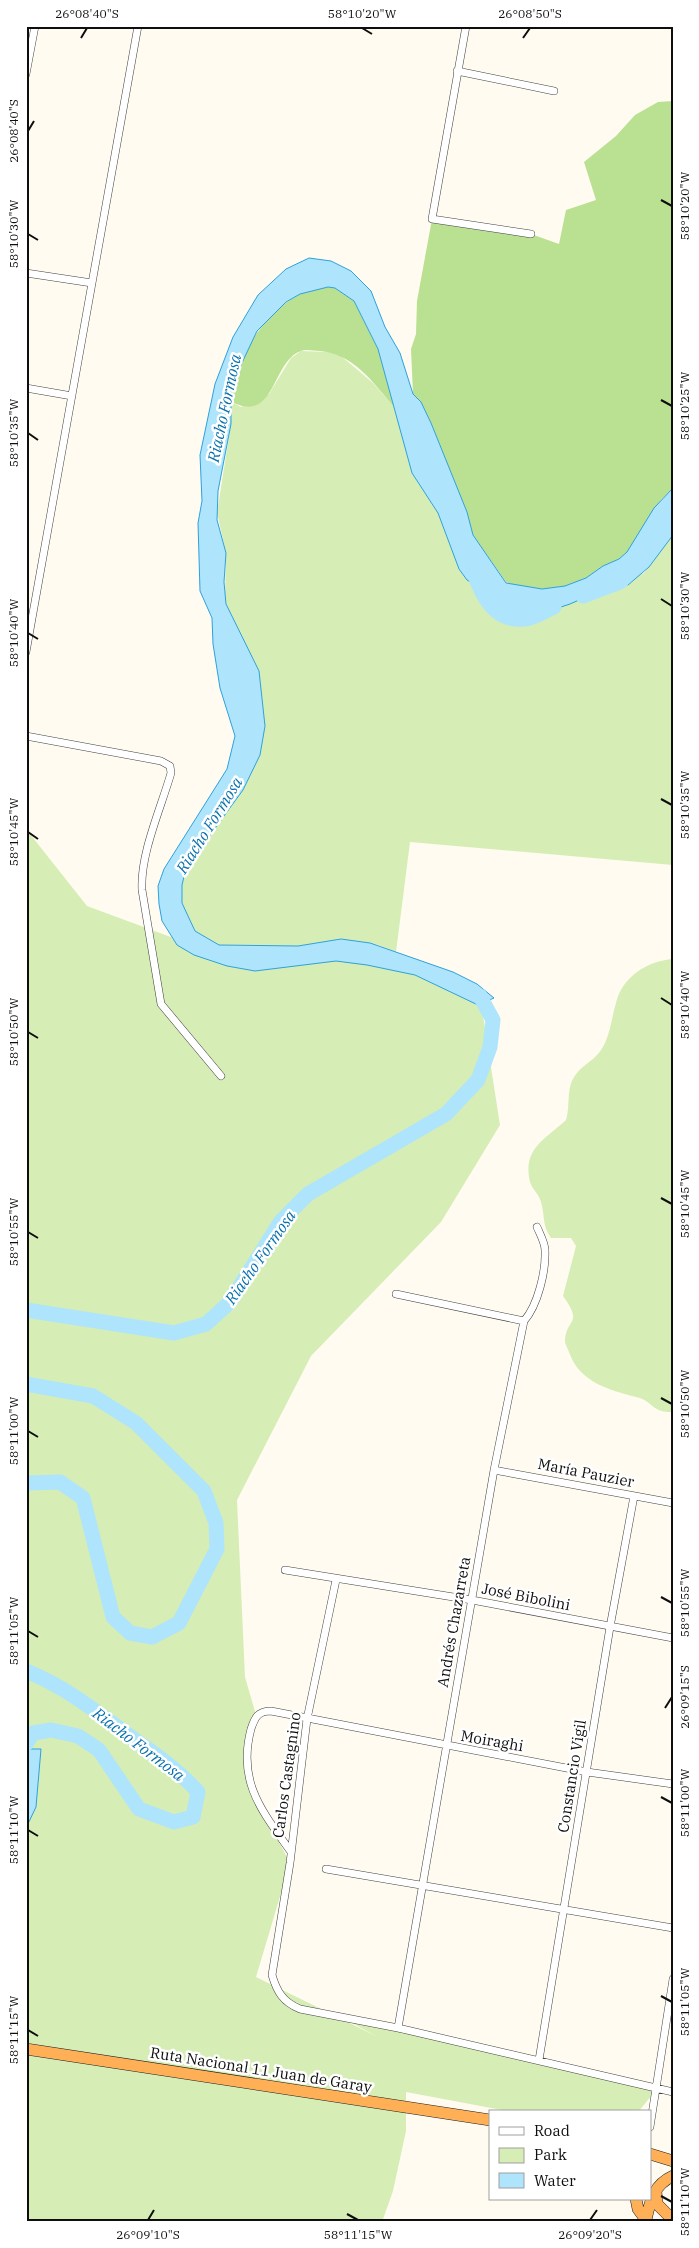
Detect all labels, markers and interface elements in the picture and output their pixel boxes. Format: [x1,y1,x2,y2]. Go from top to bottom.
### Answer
text: 26°08'40"S [55,6,119,21]
text: 58°10'20"W [328,6,397,21]
text: 26°08'50"S [498,6,562,21]
text: 26°08'40"S [6,99,21,163]
text: 58°10'20"W [677,171,692,240]
text: 58°10'30"W [6,199,21,268]
water label: Riacho Formosa [203,352,245,465]
text: 58°10'25"W [677,371,692,440]
text: 58°10'35"W [6,398,21,467]
text: 58°10'30"W [677,571,692,640]
text: 58°10'40"W [6,598,21,667]
text: 58°10'35"W [677,770,692,839]
water label: Riacho Formosa [171,773,247,878]
text: 58°10'45"W [6,797,21,866]
text: 58°10'40"W [677,970,692,1039]
text: 58°10'50"W [6,997,21,1066]
text: 58°10'45"W [677,1169,692,1238]
text: 58°10'55"W [6,1197,21,1266]
water label: Riacho Formosa [220,1206,300,1309]
text: 58°10'50"W [677,1369,692,1438]
text: 58°11'00"W [6,1396,21,1465]
street label: María Pauzier [536,1454,636,1491]
street label: Andrés Chazarreta [433,1555,474,1689]
text: 58°10'55"W [677,1568,692,1637]
street label: José Bibolini [480,1579,572,1614]
text: 58°11'05"W [6,1596,21,1665]
text: 26°09'15"S [677,1665,692,1729]
water label: Riacho Formosa [88,1702,189,1785]
street label: Carlos Castagnino [268,1711,305,1839]
street label: Constancio Vigil [553,1718,590,1834]
street label: Moiraghi [459,1726,525,1755]
text: 58°11'00"W [677,1768,692,1837]
text: 58°11'10"W [6,1795,21,1864]
text: 58°11'05"W [677,1967,692,2036]
text: 58°11'15"W [6,1995,21,2064]
street label: Ruta Nacional 11 Juan de Garay [149,2043,373,2096]
legend [489,2110,652,2200]
text: Road [534,2121,570,2140]
text: Park [534,2145,567,2164]
text: 58°11'10"W [677,2167,692,2236]
text: Water [534,2171,576,2190]
text: 26°09'10"S [116,2227,180,2242]
text: 58°11'15"W [324,2227,393,2242]
text: 26°09'20"S [558,2227,622,2242]

